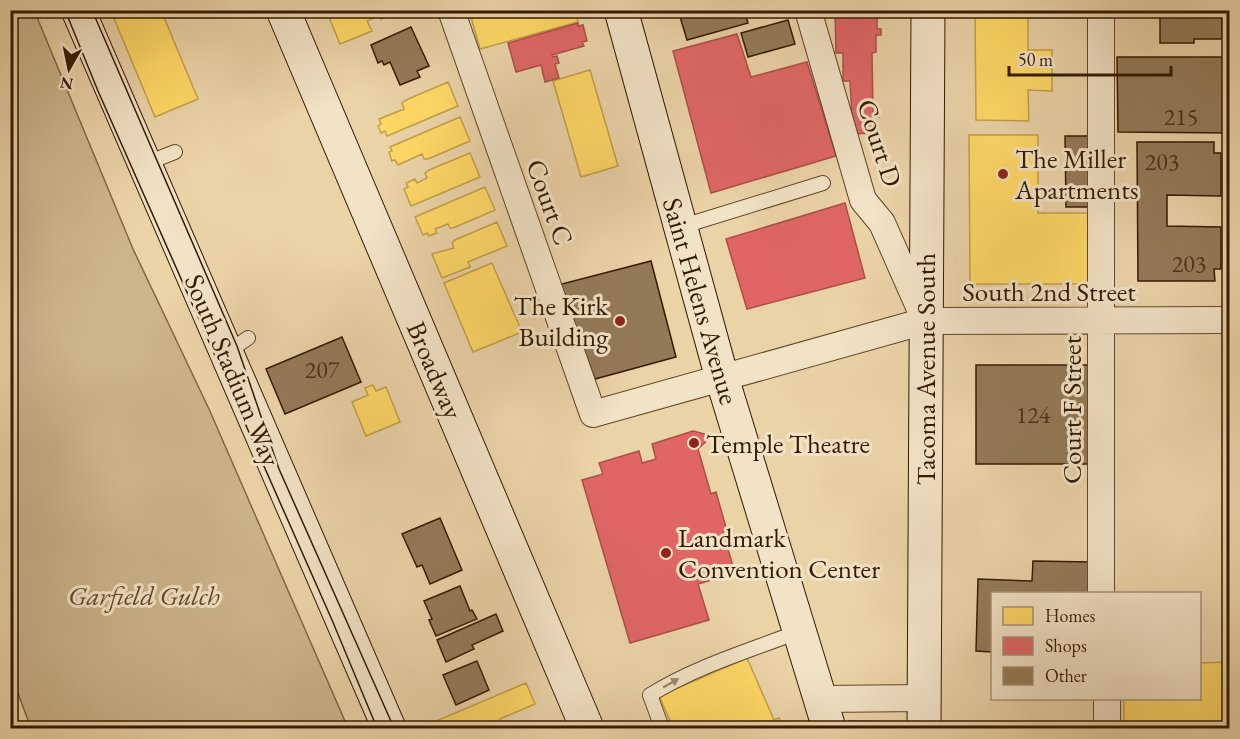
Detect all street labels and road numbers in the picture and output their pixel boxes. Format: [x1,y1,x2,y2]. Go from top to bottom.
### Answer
street label: Court D [849,95,911,191]
street label: Court C [518,154,582,250]
street label: Saint Helens Avenue [655,194,747,408]
street label: Tacoma Avenue South [908,253,943,485]
street label: South Stadium Way [177,269,289,471]
street label: South 2nd Street [962,274,1136,309]
street label: Broadway [399,316,471,424]
street label: Court F Street [1054,335,1089,484]

